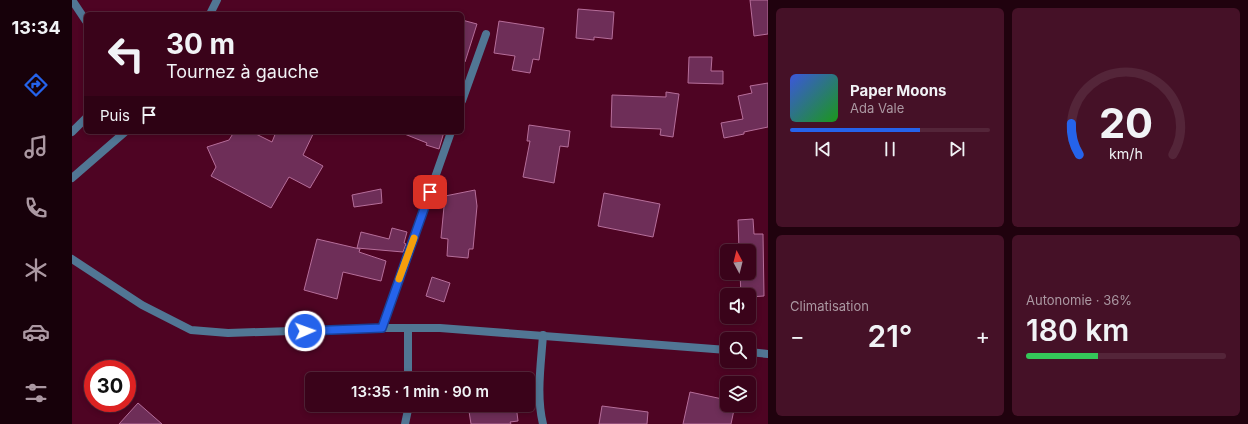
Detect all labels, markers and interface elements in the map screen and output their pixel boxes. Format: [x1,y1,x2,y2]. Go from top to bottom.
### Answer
text: 13:34 [11,17,61,38]
text: 30 m [166,27,235,61]
icon: left [100,28,152,80]
text: Tournez à gauche [166,61,319,82]
icon: directions [22,71,50,99]
text: Paper Moons [850,81,946,100]
text: 20 [1099,98,1153,148]
text: Ada Vale [850,100,904,116]
icon: arrive [138,104,160,126]
text: Puis [100,106,130,125]
icon: music [22,133,50,161]
icon: previous [812,138,834,160]
icon: pause [879,138,901,160]
icon: next [946,138,968,160]
text: km/h [1109,145,1143,162]
pin [413,175,447,209]
icon: arrive [419,181,441,203]
icon: phone [22,194,50,222]
north arrow [720,244,756,280]
map controls [720,244,756,412]
icon: climate [22,256,50,284]
button: sound [720,288,756,324]
text: Autonomie · 36% [1026,292,1132,308]
text: Climatisation [790,298,869,314]
position arrow [284,310,326,352]
text: 180 km [1026,312,1129,348]
icon: car [22,318,50,346]
text: 21° [867,318,913,354]
text: − [790,323,805,349]
text: + [975,323,990,349]
button: search [720,332,756,368]
speed limit sign: 30 [84,360,136,412]
button: layers [720,376,756,412]
icon: filters [22,379,50,407]
text: 13:35 · 1 min · 90 m [351,382,489,401]

